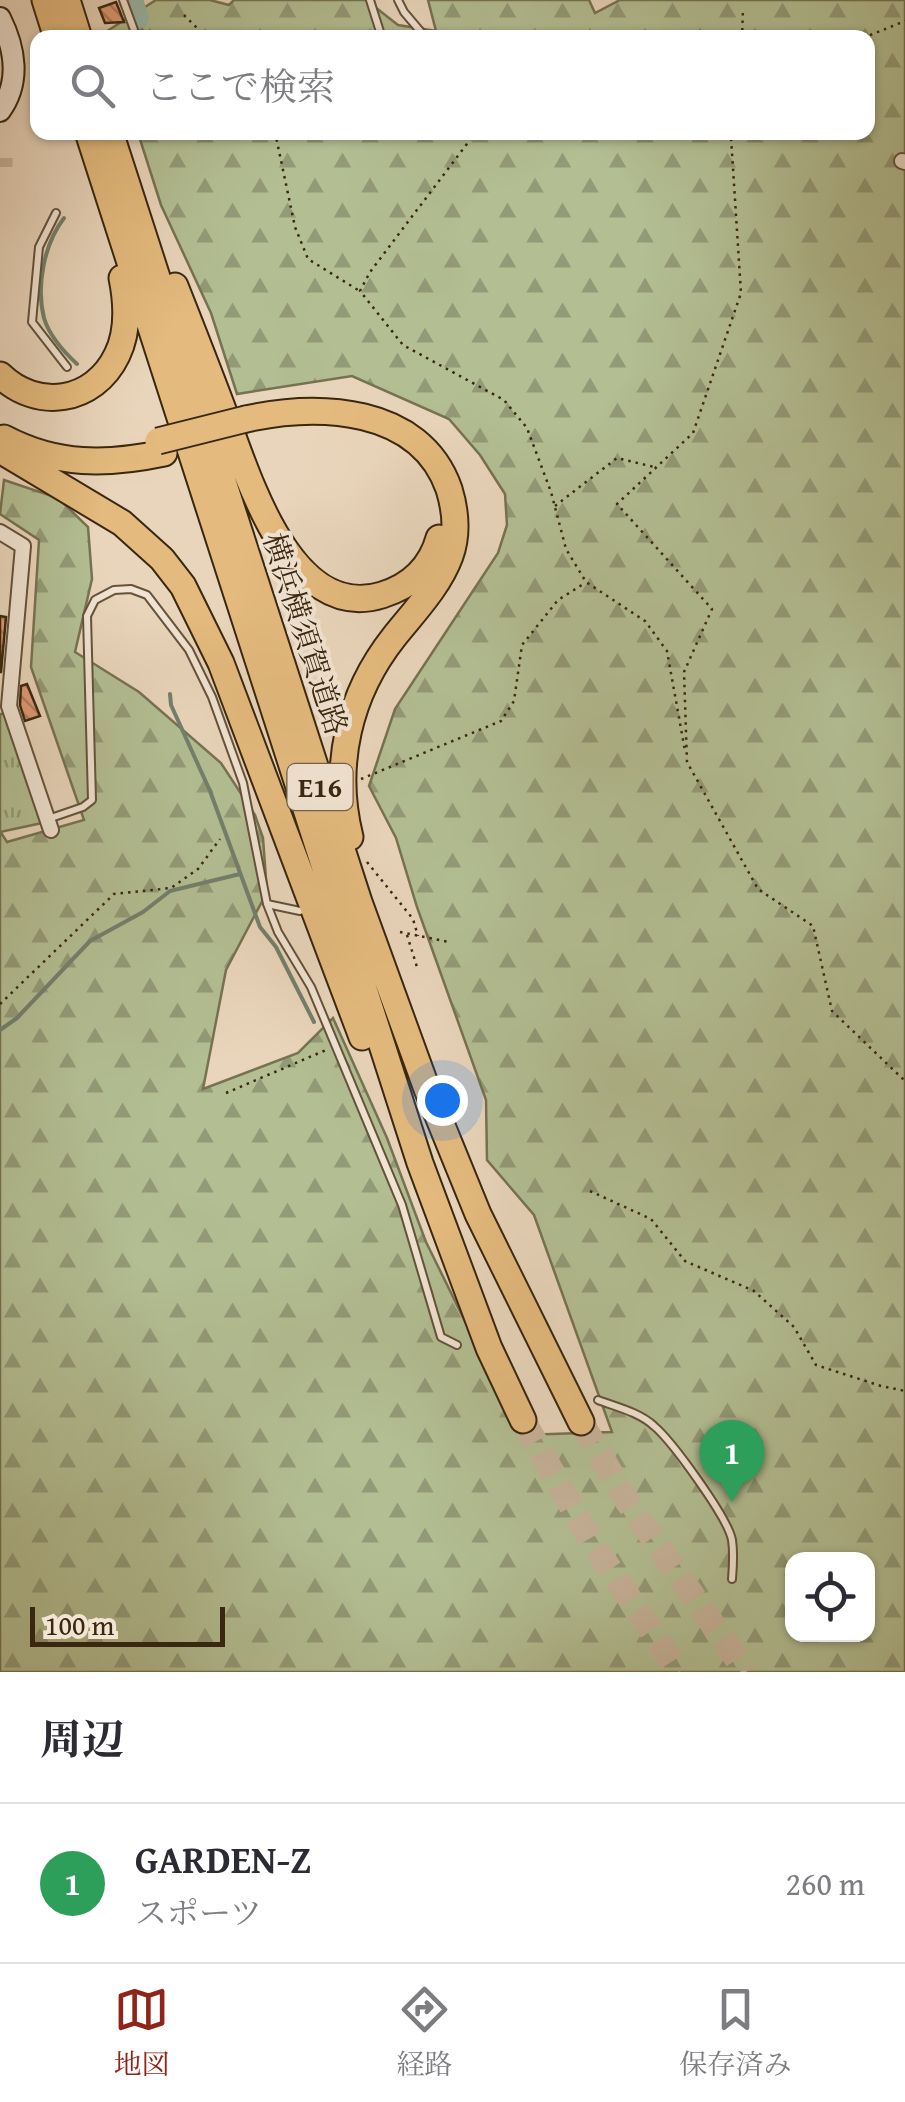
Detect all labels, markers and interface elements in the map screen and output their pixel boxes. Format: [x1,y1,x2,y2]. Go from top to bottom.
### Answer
search box [30,30,875,140]
icon: search [65,58,120,113]
text: ここで検索 [145,58,335,114]
street label: 横浜横須賀道路 [253,527,359,740]
road number: E16 [288,764,352,810]
your location [417,1075,468,1126]
pin: 1 [700,1420,764,1502]
map controls [785,1552,875,1642]
button: locate [785,1552,875,1642]
scale bar [30,1602,225,1646]
text: 100 m [45,1604,114,1645]
text: 周辺 [40,1708,124,1769]
text: GARDEN-Z [135,1831,311,1887]
text: 1 [64,1860,81,1907]
text: 260 m [786,1860,865,1907]
text: スポーツ [135,1889,262,1936]
tab: 地図 [113,1982,170,2084]
tab: 経路 [396,1982,453,2084]
tab: 保存済み [679,1982,792,2084]

